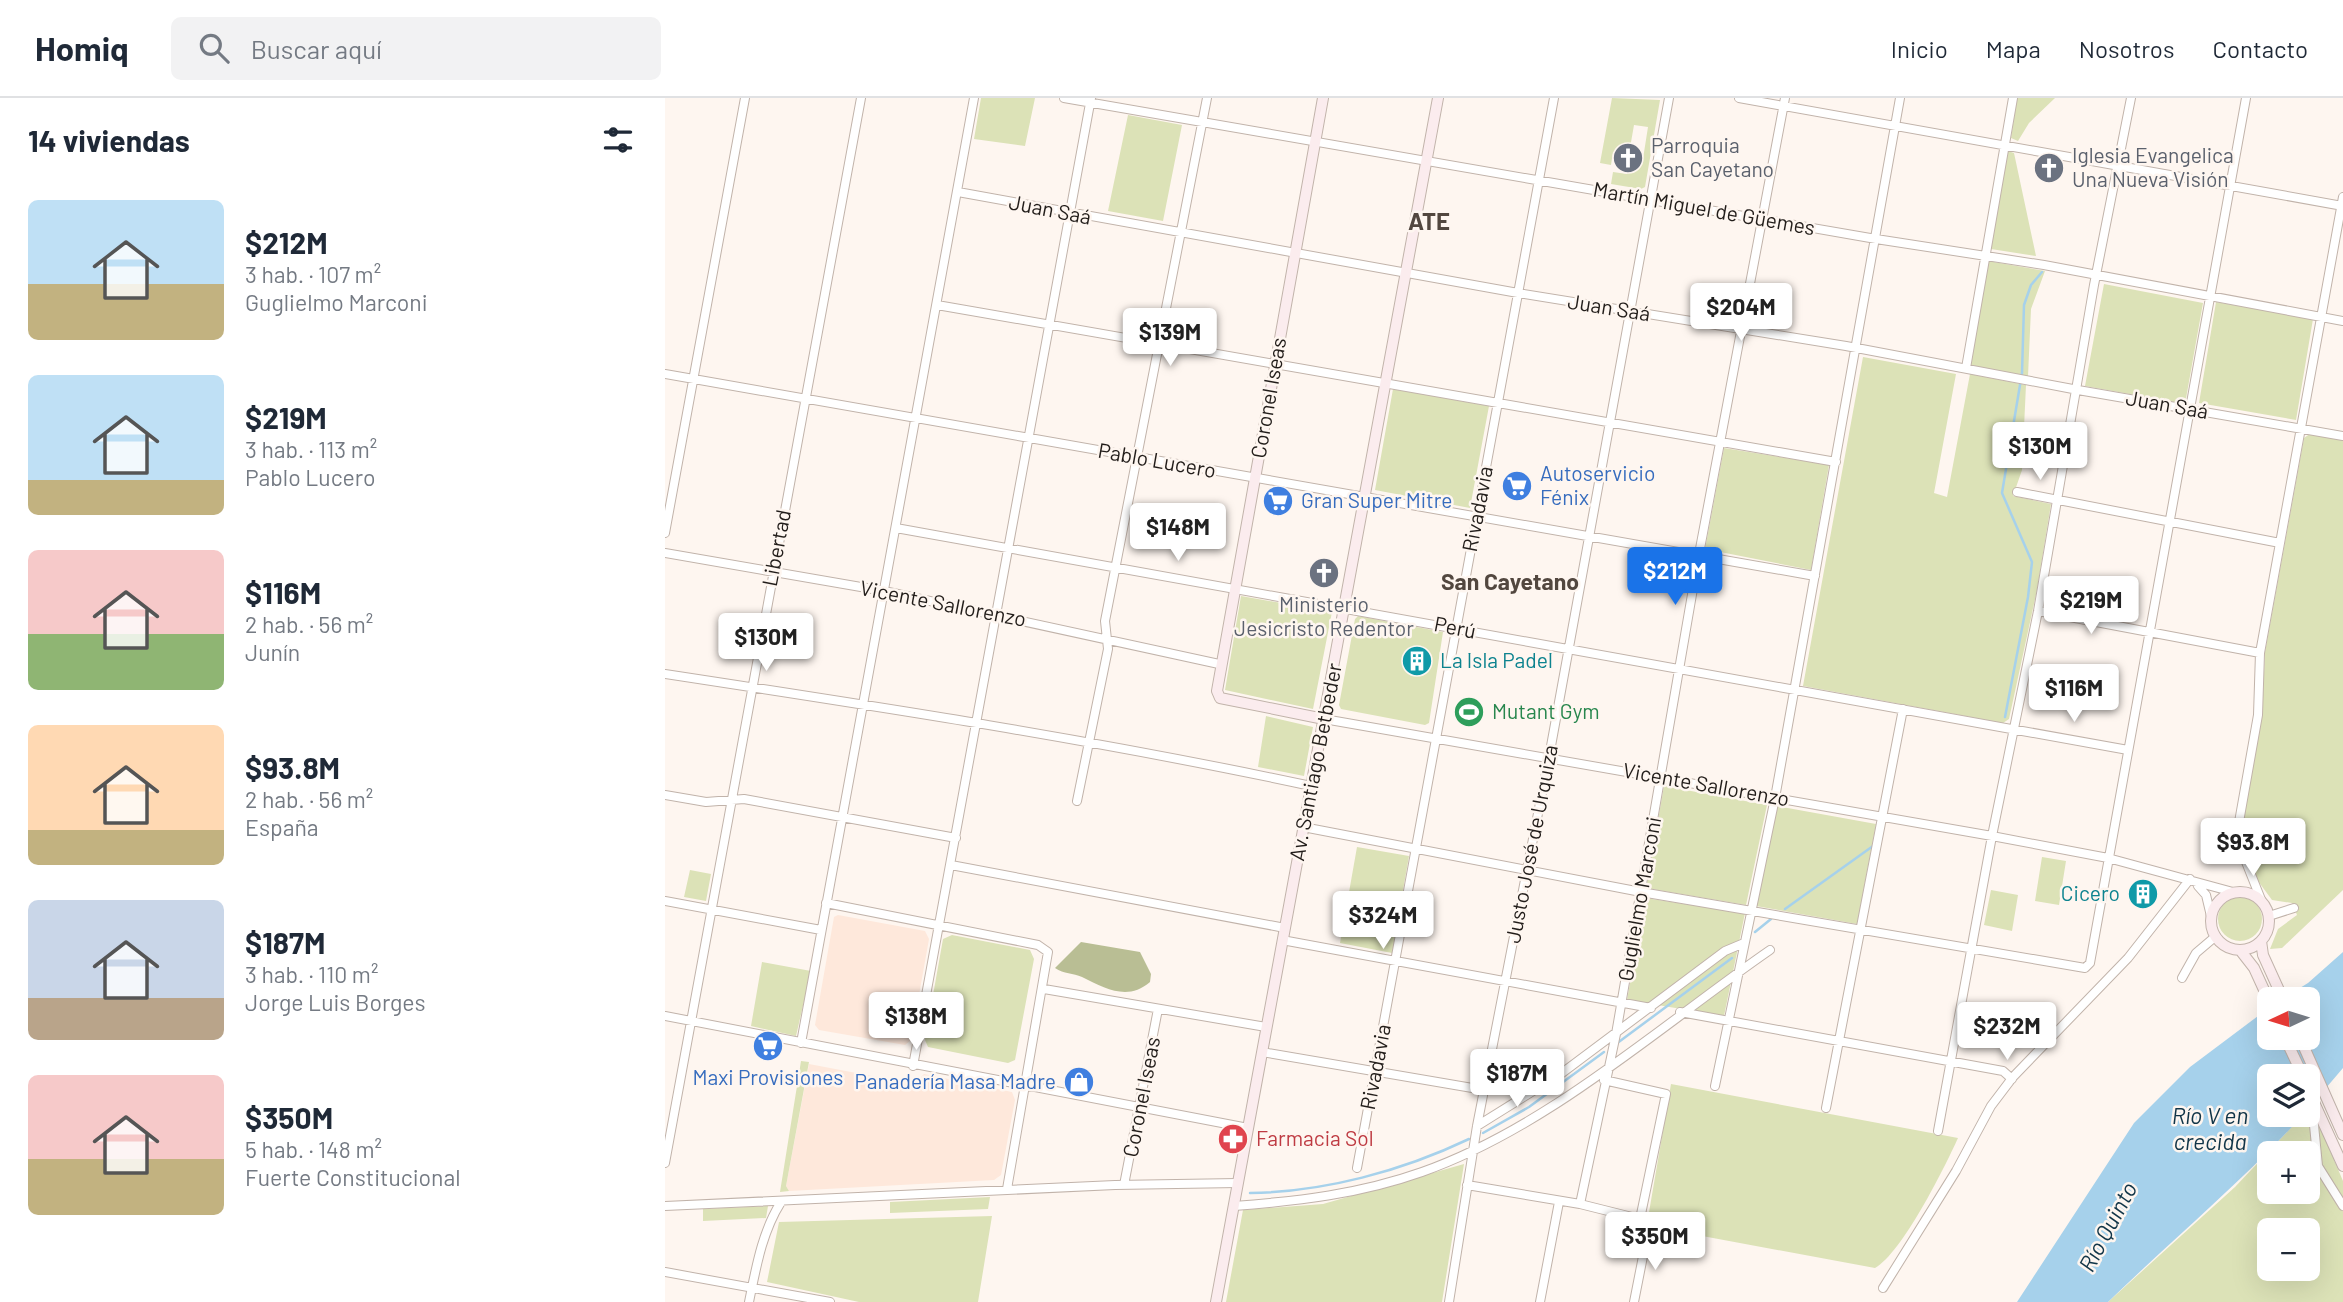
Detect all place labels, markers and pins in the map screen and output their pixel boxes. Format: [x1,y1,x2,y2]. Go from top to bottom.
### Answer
place label: Parroquia San Cayetano [1651,132,1774,181]
church icon: Parroquia San Cayetano [1611,141,1645,175]
place label: Iglesia Evangelica Una Nueva Visión [2072,142,2234,191]
church icon: Iglesia Evangelica Una Nueva Visión [2032,151,2066,185]
pin: $204M [1692,284,1790,343]
pin: $139M [1121,308,1219,368]
pin: $130M [1991,422,2089,482]
place label: Autoservicio Fénix [1540,460,1655,509]
supermarket icon: Autoservicio Fénix [1500,469,1534,503]
supermarket icon: Gran Super Mitre [1261,484,1295,518]
place label: Gran Super Mitre [1301,487,1452,512]
pin: $148M [1129,504,1227,563]
pin: $212M [1626,547,1724,607]
church icon: Ministerio Jesicristo Redentor [1307,556,1341,590]
pin: $219M [2042,576,2140,636]
place label: Ministerio Jesicristo Redentor [1234,591,1414,640]
pin: $130M [717,614,815,673]
building icon: La Isla Padel [1400,644,1434,678]
place label: La Isla Padel [1440,647,1553,672]
pin: $116M [2025,664,2123,724]
sports icon: Mutant Gym [1452,695,1486,729]
place label: Mutant Gym [1492,698,1600,723]
pin: $93.8M [2196,818,2310,878]
building icon: Cicero [2126,877,2160,911]
place label: Cicero [2061,880,2120,905]
pin: $324M [1334,892,1432,951]
pin: $138M [867,992,965,1052]
pin: $232M [1958,1002,2056,1062]
supermarket icon: Maxi Provisiones [751,1029,785,1063]
pin: $187M [1468,1049,1566,1109]
place label: Maxi Provisiones [693,1064,843,1089]
shop icon: Panadería Masa Madre [1062,1065,1096,1099]
place label: Panadería Masa Madre [854,1068,1056,1093]
pharmacy icon: Farmacia Sol [1216,1122,1250,1156]
place label: Farmacia Sol [1256,1125,1373,1150]
pin: $350M [1606,1212,1704,1272]

